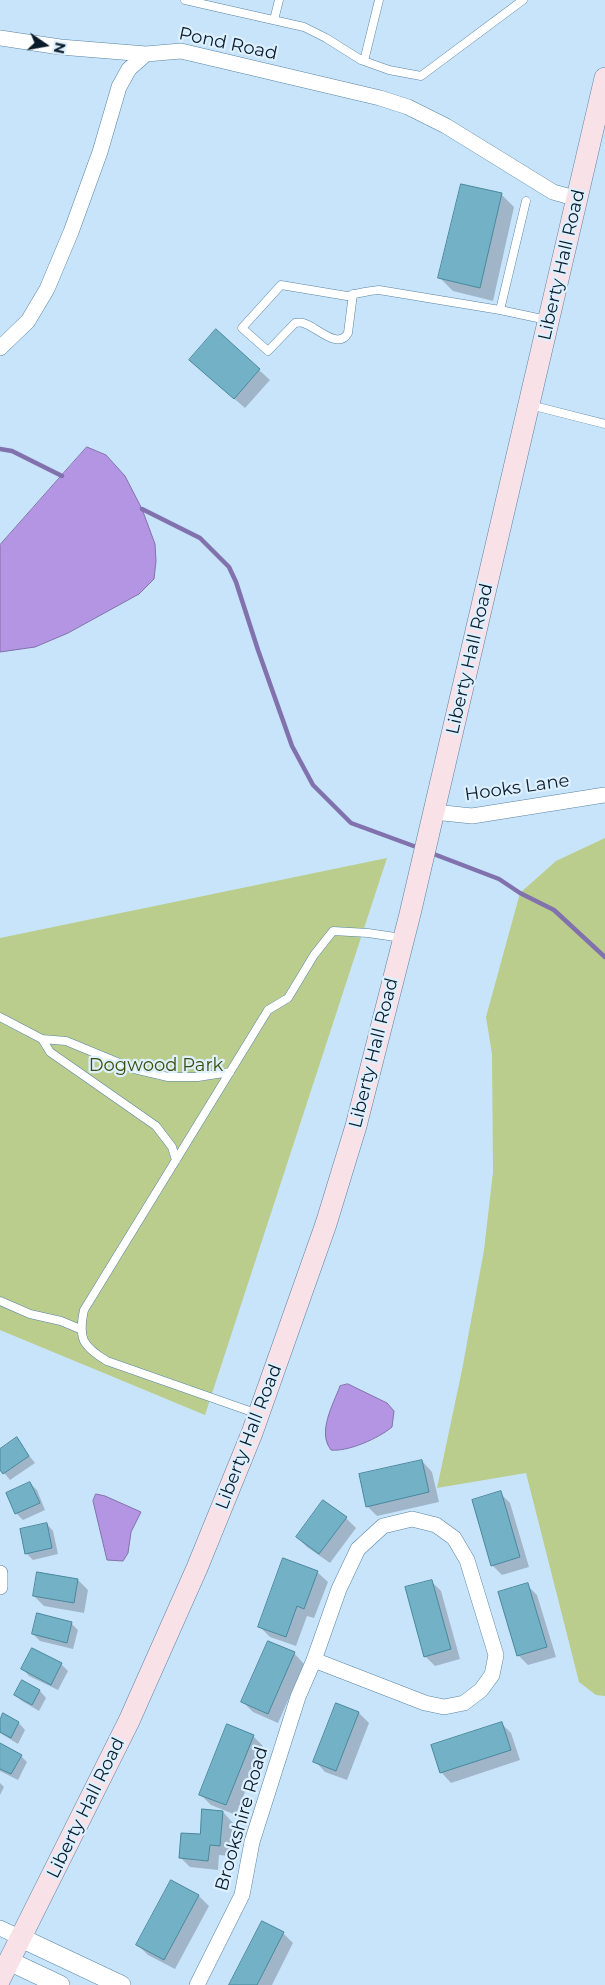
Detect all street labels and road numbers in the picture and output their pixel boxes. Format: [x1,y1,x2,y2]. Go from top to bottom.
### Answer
street label: Pond Road [177,23,279,65]
street label: Liberty Hall Road [534,188,590,342]
street label: Liberty Hall Road [442,582,498,736]
street label: Hooks Lane [463,770,571,806]
street label: Liberty Hall Road [345,976,403,1130]
street label: Liberty Hall Road [211,1361,287,1513]
street label: Liberty Hall Road [43,1734,129,1882]
street label: Brookshire Road [211,1744,273,1894]

